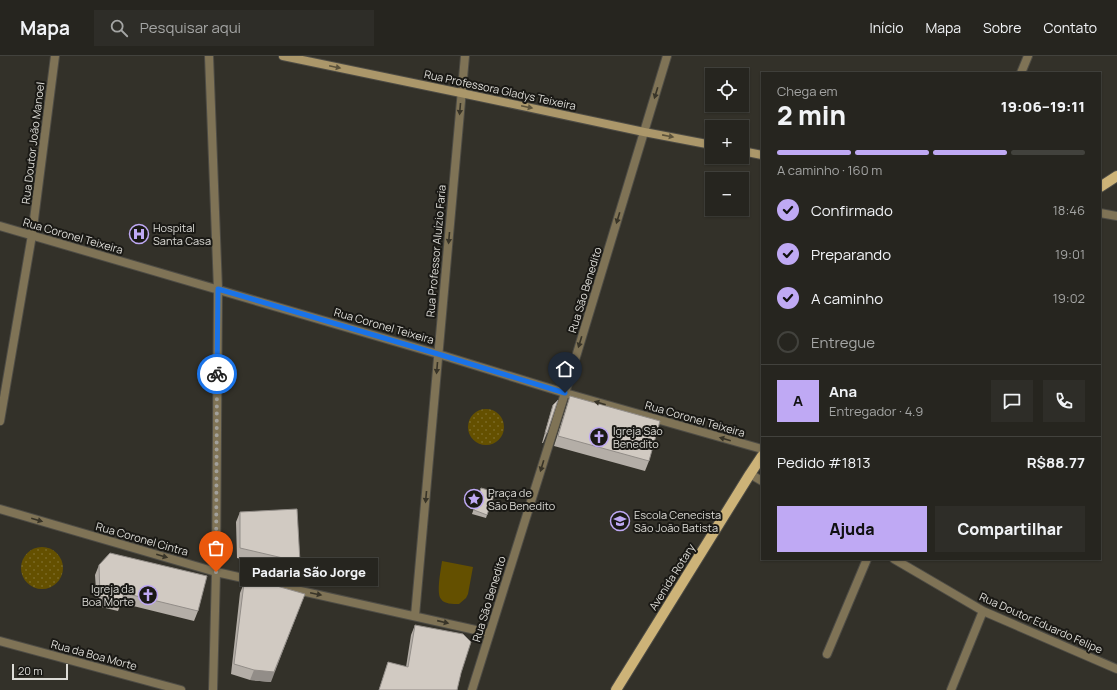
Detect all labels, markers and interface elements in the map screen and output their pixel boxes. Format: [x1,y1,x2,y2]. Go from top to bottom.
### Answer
search box [94,10,374,46]
text: Mapa [20,15,70,41]
icon: search [108,17,130,39]
text: Pesquisar aqui [140,17,241,38]
text: Início [870,18,903,37]
text: Mapa [925,18,961,37]
text: Sobre [983,18,1021,37]
text: Contato [1043,18,1097,37]
one-way arrow [329,64,341,70]
street label: Rua Professora Gladys Teixeira [423,66,577,113]
map controls [705,68,749,216]
button: locate [705,68,749,112]
street label: Rua Doutor João Manoel [18,81,47,205]
text: Chega em [777,82,838,100]
one-way arrow [653,88,659,100]
text: 19:06–19:11 [1001,96,1085,117]
text: 2 min [777,97,846,133]
one-way arrow [457,103,463,115]
one-way arrow [521,104,533,110]
button: + [705,120,749,164]
one-way arrow [662,134,674,140]
text: A caminho · 160 m [777,161,882,179]
button: − [705,172,749,216]
street label: Rua Professor Aluízio Faria [422,184,449,318]
icon: check [777,199,799,221]
text: Confirmado [811,200,893,221]
text: 18:46 [1053,201,1085,219]
one-way arrow [615,212,621,224]
street label: Rua Coronel Teixeira [21,214,125,257]
place label: Hospital Santa Casa [153,220,211,248]
hospital icon: Hospital Santa Casa [128,223,150,245]
one-way arrow [445,232,452,244]
icon: check [777,243,799,265]
text: Preparando [811,244,891,265]
street label: Rua São Benedito [564,245,605,335]
text: 19:01 [1055,245,1085,263]
icon: check [777,287,799,309]
text: A caminho [811,288,883,309]
text: 19:02 [1053,289,1085,307]
street label: Rua Coronel Teixeira [332,304,436,347]
text: Entregue [811,332,875,353]
one-way arrow [577,336,583,348]
pin [548,352,582,393]
courier [197,354,237,394]
icon: home [554,358,576,380]
one-way arrow [434,362,440,374]
icon: bike [206,363,228,385]
button: chat [991,380,1033,422]
button: phone [1043,380,1085,422]
text: Ana [829,381,857,402]
text: A [793,390,803,411]
street label: Rua Coronel Teixeira [643,397,747,440]
one-way arrow [593,400,605,406]
text: Entregador · 4.9 [829,402,923,420]
place label: Igreja São Benedito [613,423,663,451]
church icon: Igreja São Benedito [588,426,610,448]
one-way arrow [718,435,731,441]
text: Pedido #1813 [777,452,870,473]
text: R$88.77 [1027,452,1085,473]
one-way arrow [539,461,545,473]
place label: Praça de São Benedito [488,485,556,513]
place icon: Praça de São Benedito [463,488,485,510]
one-way arrow [422,491,429,503]
button: Ajuda [777,506,927,552]
button: Compartilhar [935,506,1085,552]
place label: Escola Cenecista São João Batista [634,507,721,535]
school or university icon: Escola Cenecista São João Batista [609,510,631,532]
one-way arrow [32,517,44,523]
street label: Rua Coronel Cintra [94,518,190,559]
pin [199,531,233,572]
icon: bag [205,537,227,559]
street label: Avenida Rotary [645,540,698,613]
one-way arrow [157,553,169,559]
street label: Rua São Benedito [468,554,509,644]
callout: Padaria São Jorge [240,558,378,586]
text: Padaria São Jorge [252,563,366,581]
place label: Igreja da Boa Morte [82,581,135,609]
church icon: Igreja da Boa Morte [137,584,159,606]
street label: Rua Doutor Eduardo Felipe [977,589,1106,657]
one-way arrow [309,592,322,598]
one-way arrow [436,620,449,626]
street label: Rua da Boa Morte [49,636,139,673]
scale bar [12,662,68,681]
text: 20 m [18,663,43,678]

